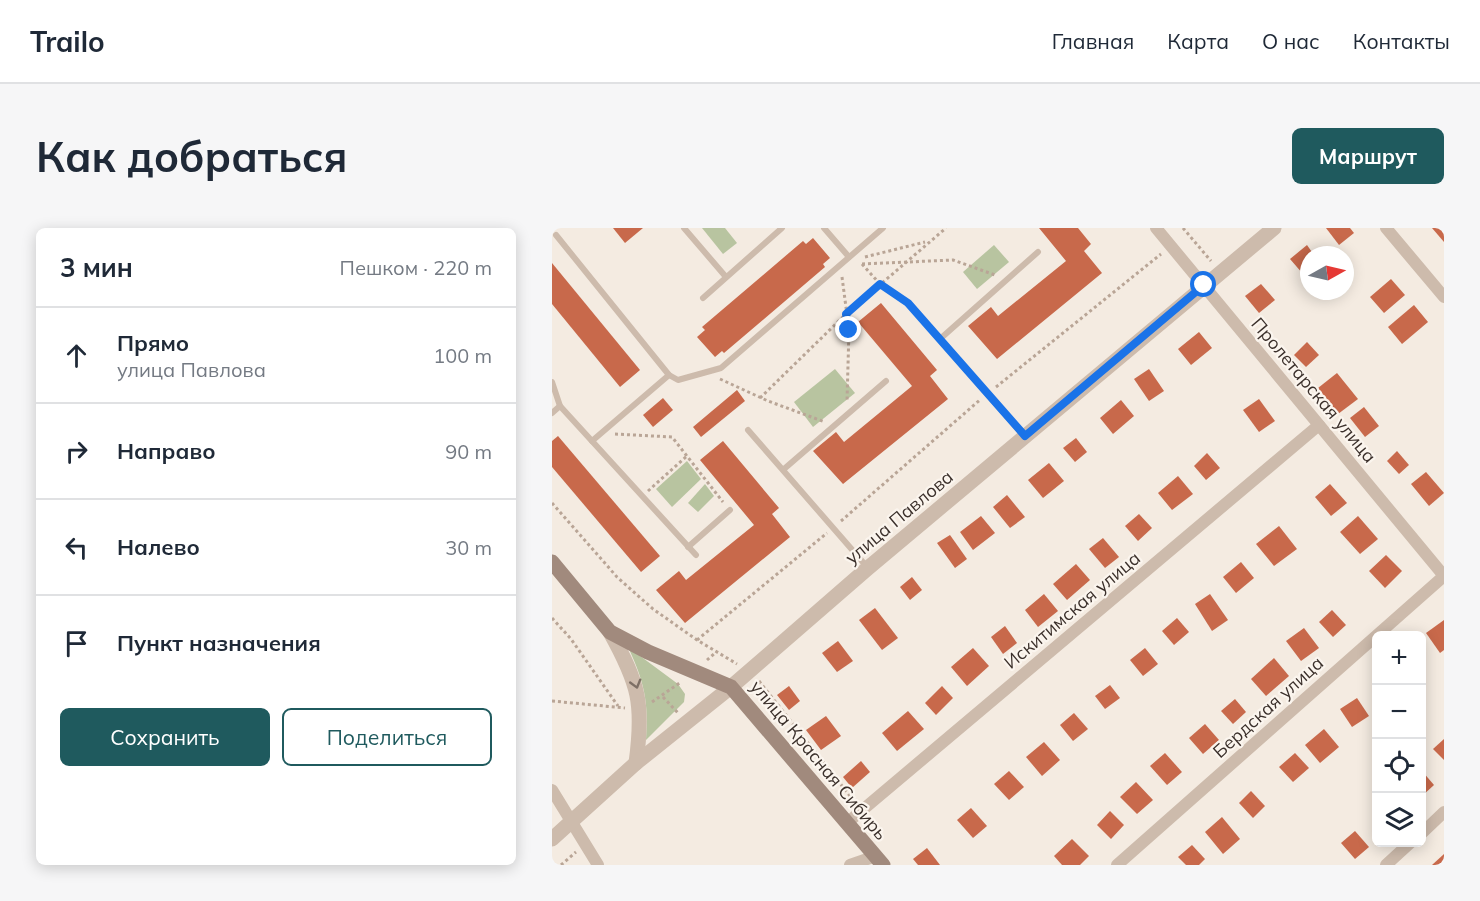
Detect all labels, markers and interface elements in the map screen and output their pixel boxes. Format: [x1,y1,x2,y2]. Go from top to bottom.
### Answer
text: Trailo [30,24,105,59]
text: Главная [1052,28,1134,54]
text: Карта [1167,28,1229,54]
text: О нас [1262,28,1320,54]
text: Контакты [1353,28,1450,54]
button: Маршрут [1292,128,1444,184]
text: Как добраться [36,130,348,183]
north arrow [1300,246,1354,300]
text: 3 мин [60,251,133,284]
text: Пешком · 220 m [340,255,492,280]
route start [1190,271,1216,297]
street label: Пролетарская улица [1247,313,1381,467]
route end [835,316,861,342]
text: Прямо [117,329,189,357]
icon: ahead [60,339,93,372]
text: 100 m [433,343,492,368]
text: улица Павлова [117,357,266,382]
icon: right [60,435,93,468]
text: Направо [117,437,215,465]
text: 90 m [445,439,492,464]
street label: улица Павлова [840,465,958,569]
icon: left [60,531,93,564]
text: Налево [117,533,200,561]
text: 30 m [445,535,492,560]
street label: Искитимская улица [999,546,1145,674]
icon: arrive [60,627,93,660]
text: Пункт назначения [117,629,321,657]
map controls [1372,631,1426,847]
button: + [1372,631,1426,685]
street label: Бердская улица [1208,651,1328,763]
street label: улица Красная Сибирь [745,675,893,845]
one-way arrow [629,679,641,689]
button: − [1372,685,1426,739]
button: Сохранить [60,708,270,766]
button: Поделиться [282,708,492,766]
button: locate [1372,739,1426,793]
button: layers [1372,793,1426,847]

